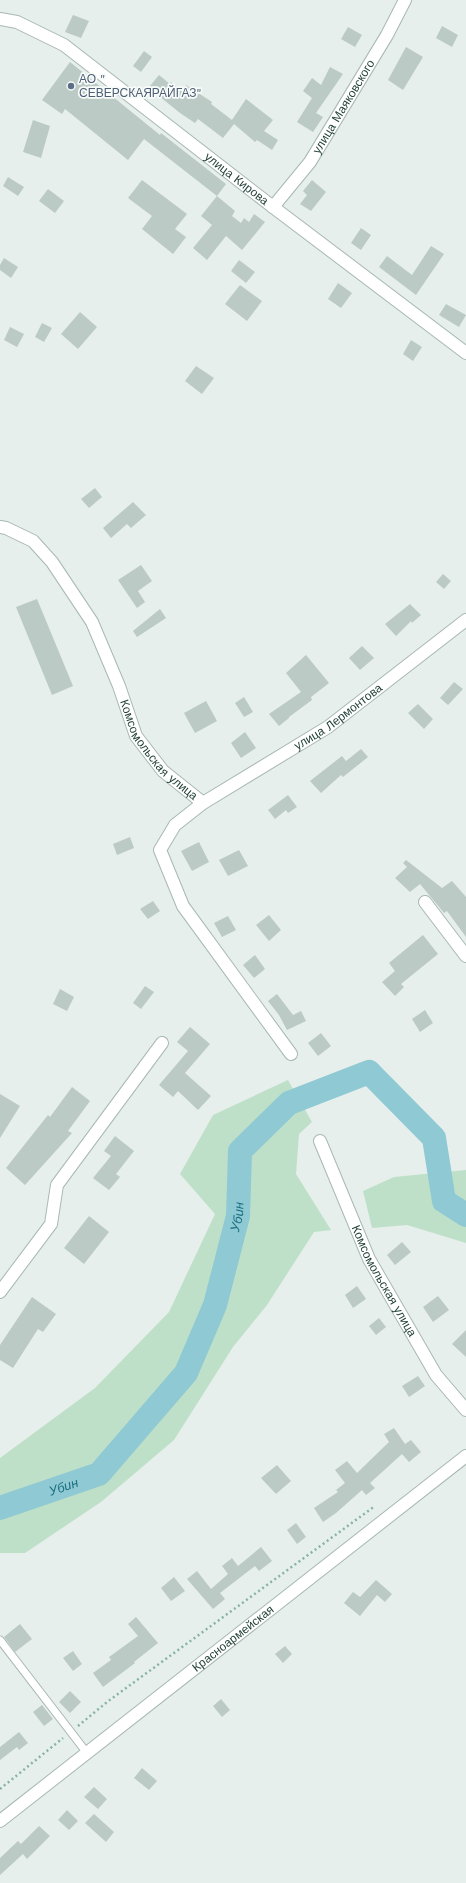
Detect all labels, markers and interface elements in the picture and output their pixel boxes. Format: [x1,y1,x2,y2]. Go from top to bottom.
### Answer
street label: улица Маяковского [310,57,378,156]
place label: АО " СЕВЕРСКАЯРАЙГАЗ" [79,72,202,100]
marker: АО " СЕВЕРСКАЯРАЙГАЗ" [66,81,76,91]
street label: улица Кирова [202,150,272,208]
street label: улица Лермонтова [292,680,385,753]
street label: Комсомольская улица [117,698,201,803]
water label: Убин [227,1202,246,1234]
street label: Комсомольская улица [349,1223,419,1339]
water label: Убин [46,1475,80,1499]
street label: Красноармейская [190,1602,276,1675]

